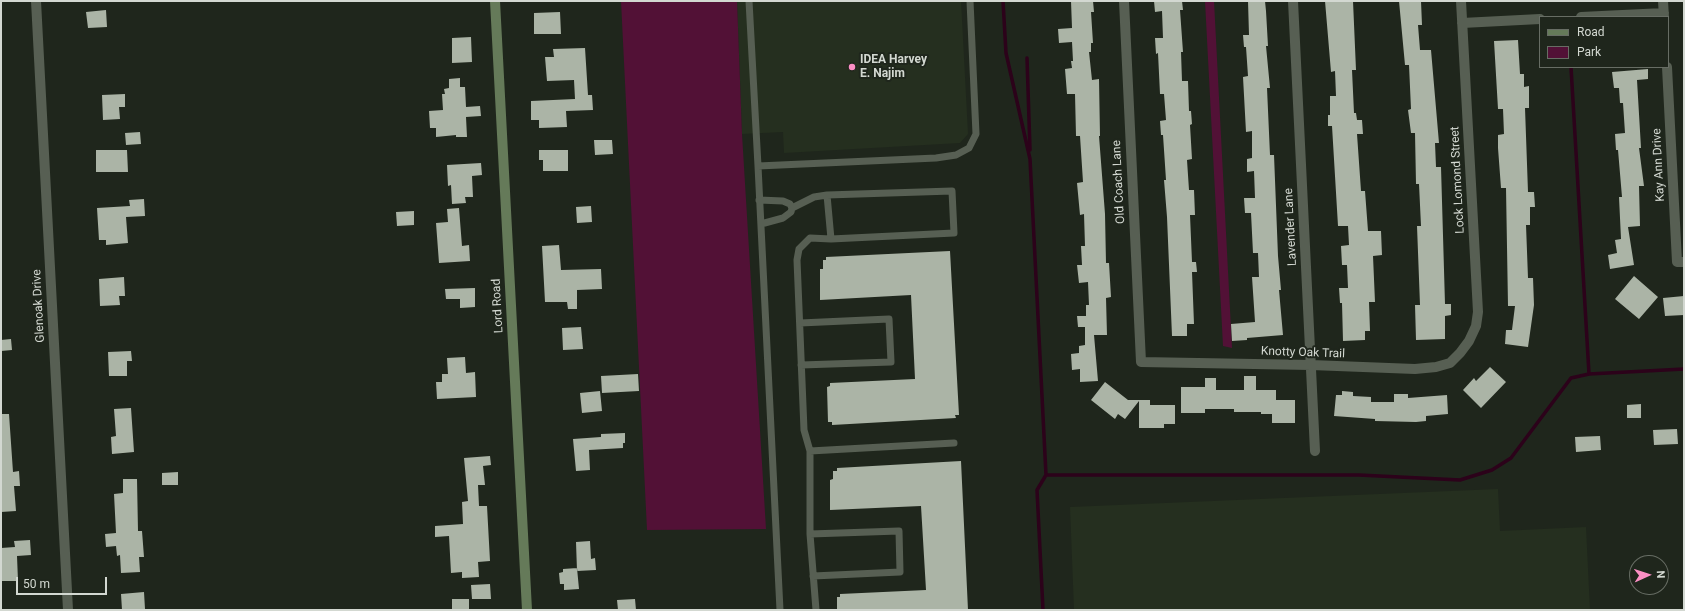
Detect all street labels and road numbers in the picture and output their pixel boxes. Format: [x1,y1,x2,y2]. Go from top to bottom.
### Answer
street label: Lock Lomond Street [1448,126,1468,234]
street label: Kay Ann Drive [1650,128,1668,202]
street label: Old Coach Lane [1110,140,1128,224]
street label: Lavender Lane [1282,188,1300,266]
street label: Glenoak Drive [30,269,48,343]
street label: Lord Road [489,278,507,334]
street label: Knotty Oak Trail [1261,344,1345,362]

